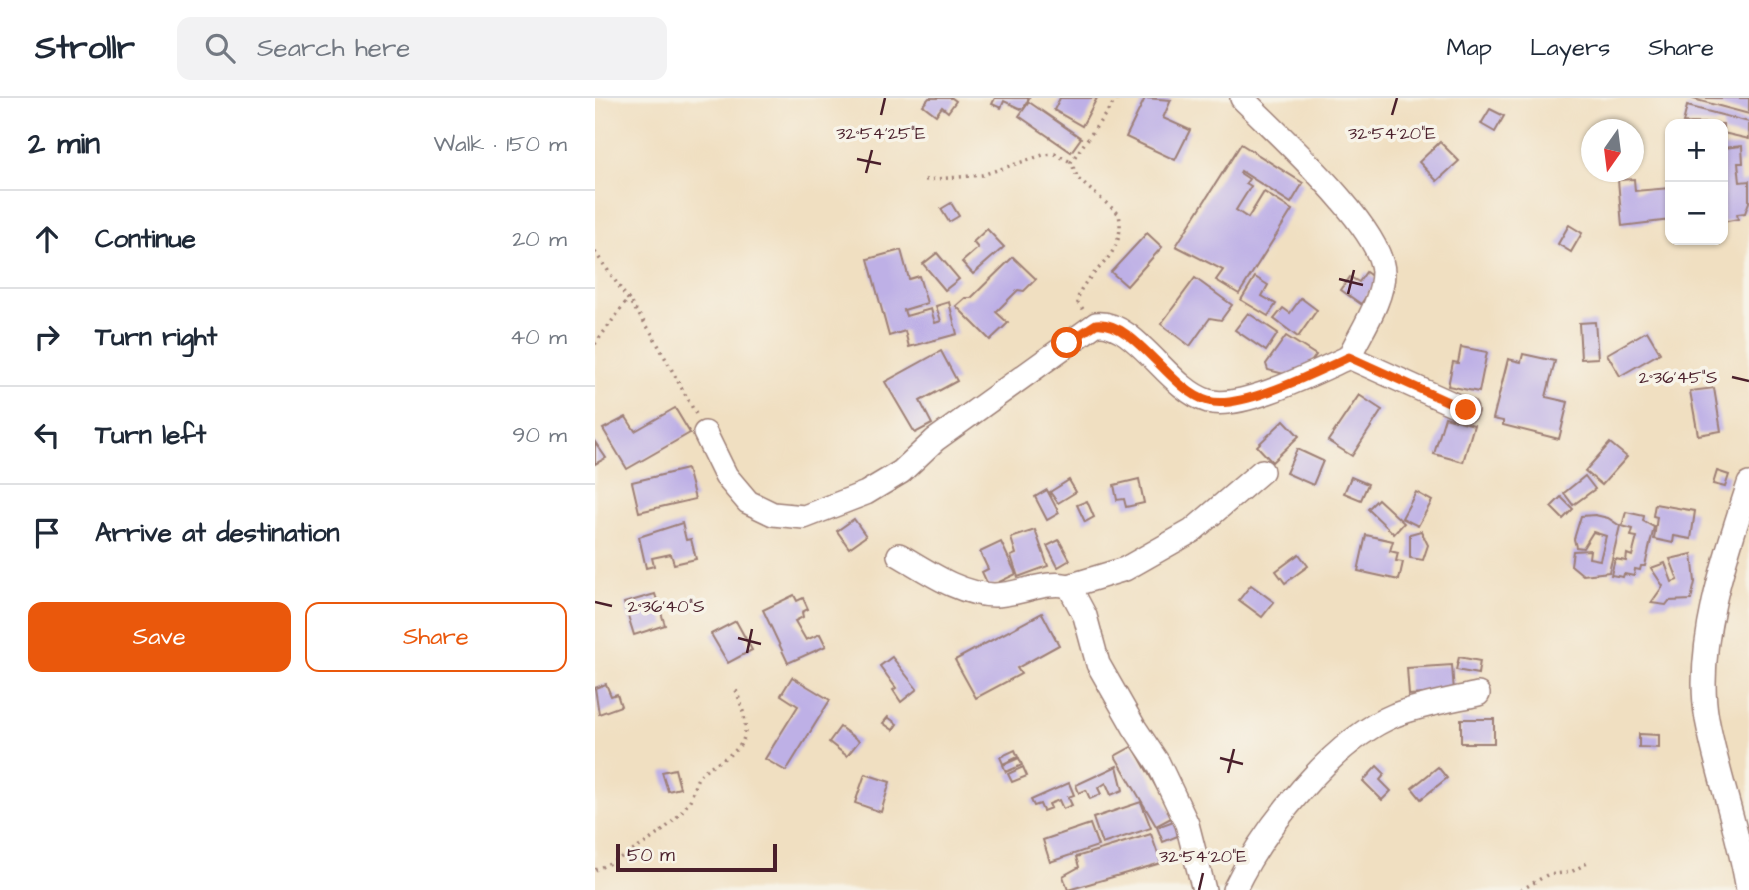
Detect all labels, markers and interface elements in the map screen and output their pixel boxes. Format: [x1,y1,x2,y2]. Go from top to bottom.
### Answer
search box [177,17,667,80]
text: Strollr [35,25,135,71]
icon: search [201,29,239,67]
text: Search here [257,30,410,66]
text: Map [1447,31,1492,65]
text: Layers [1530,31,1610,65]
text: Share [1648,31,1714,65]
north arrow [1581,119,1644,182]
map controls [1665,119,1728,245]
button: + [1665,119,1728,182]
text: 32°54'25"E [836,121,926,146]
text: 32°54'20"E [1348,121,1436,146]
text: 2 min [28,123,100,165]
text: Walk · 150 m [433,128,567,160]
button: − [1665,182,1728,245]
icon: ahead [28,220,66,258]
text: Continue [95,221,196,257]
text: 20 m [512,223,567,255]
icon: right [28,318,66,356]
text: Turn right [95,319,217,355]
text: 40 m [510,321,567,353]
route start [1051,327,1082,358]
text: 2°36'45"S [1639,365,1717,390]
route end [1450,394,1481,425]
icon: left [28,416,66,454]
text: Turn left [95,417,206,453]
text: 90 m [512,419,567,451]
icon: arrive [28,514,66,552]
text: Arrive at destination [95,515,340,551]
text: 2°36'40"S [627,594,705,619]
button: Save [28,602,291,672]
button: Share [305,602,567,672]
scale bar [616,841,777,873]
text: 50 m [627,842,675,869]
text: 32°54'20"E [1159,844,1247,869]

